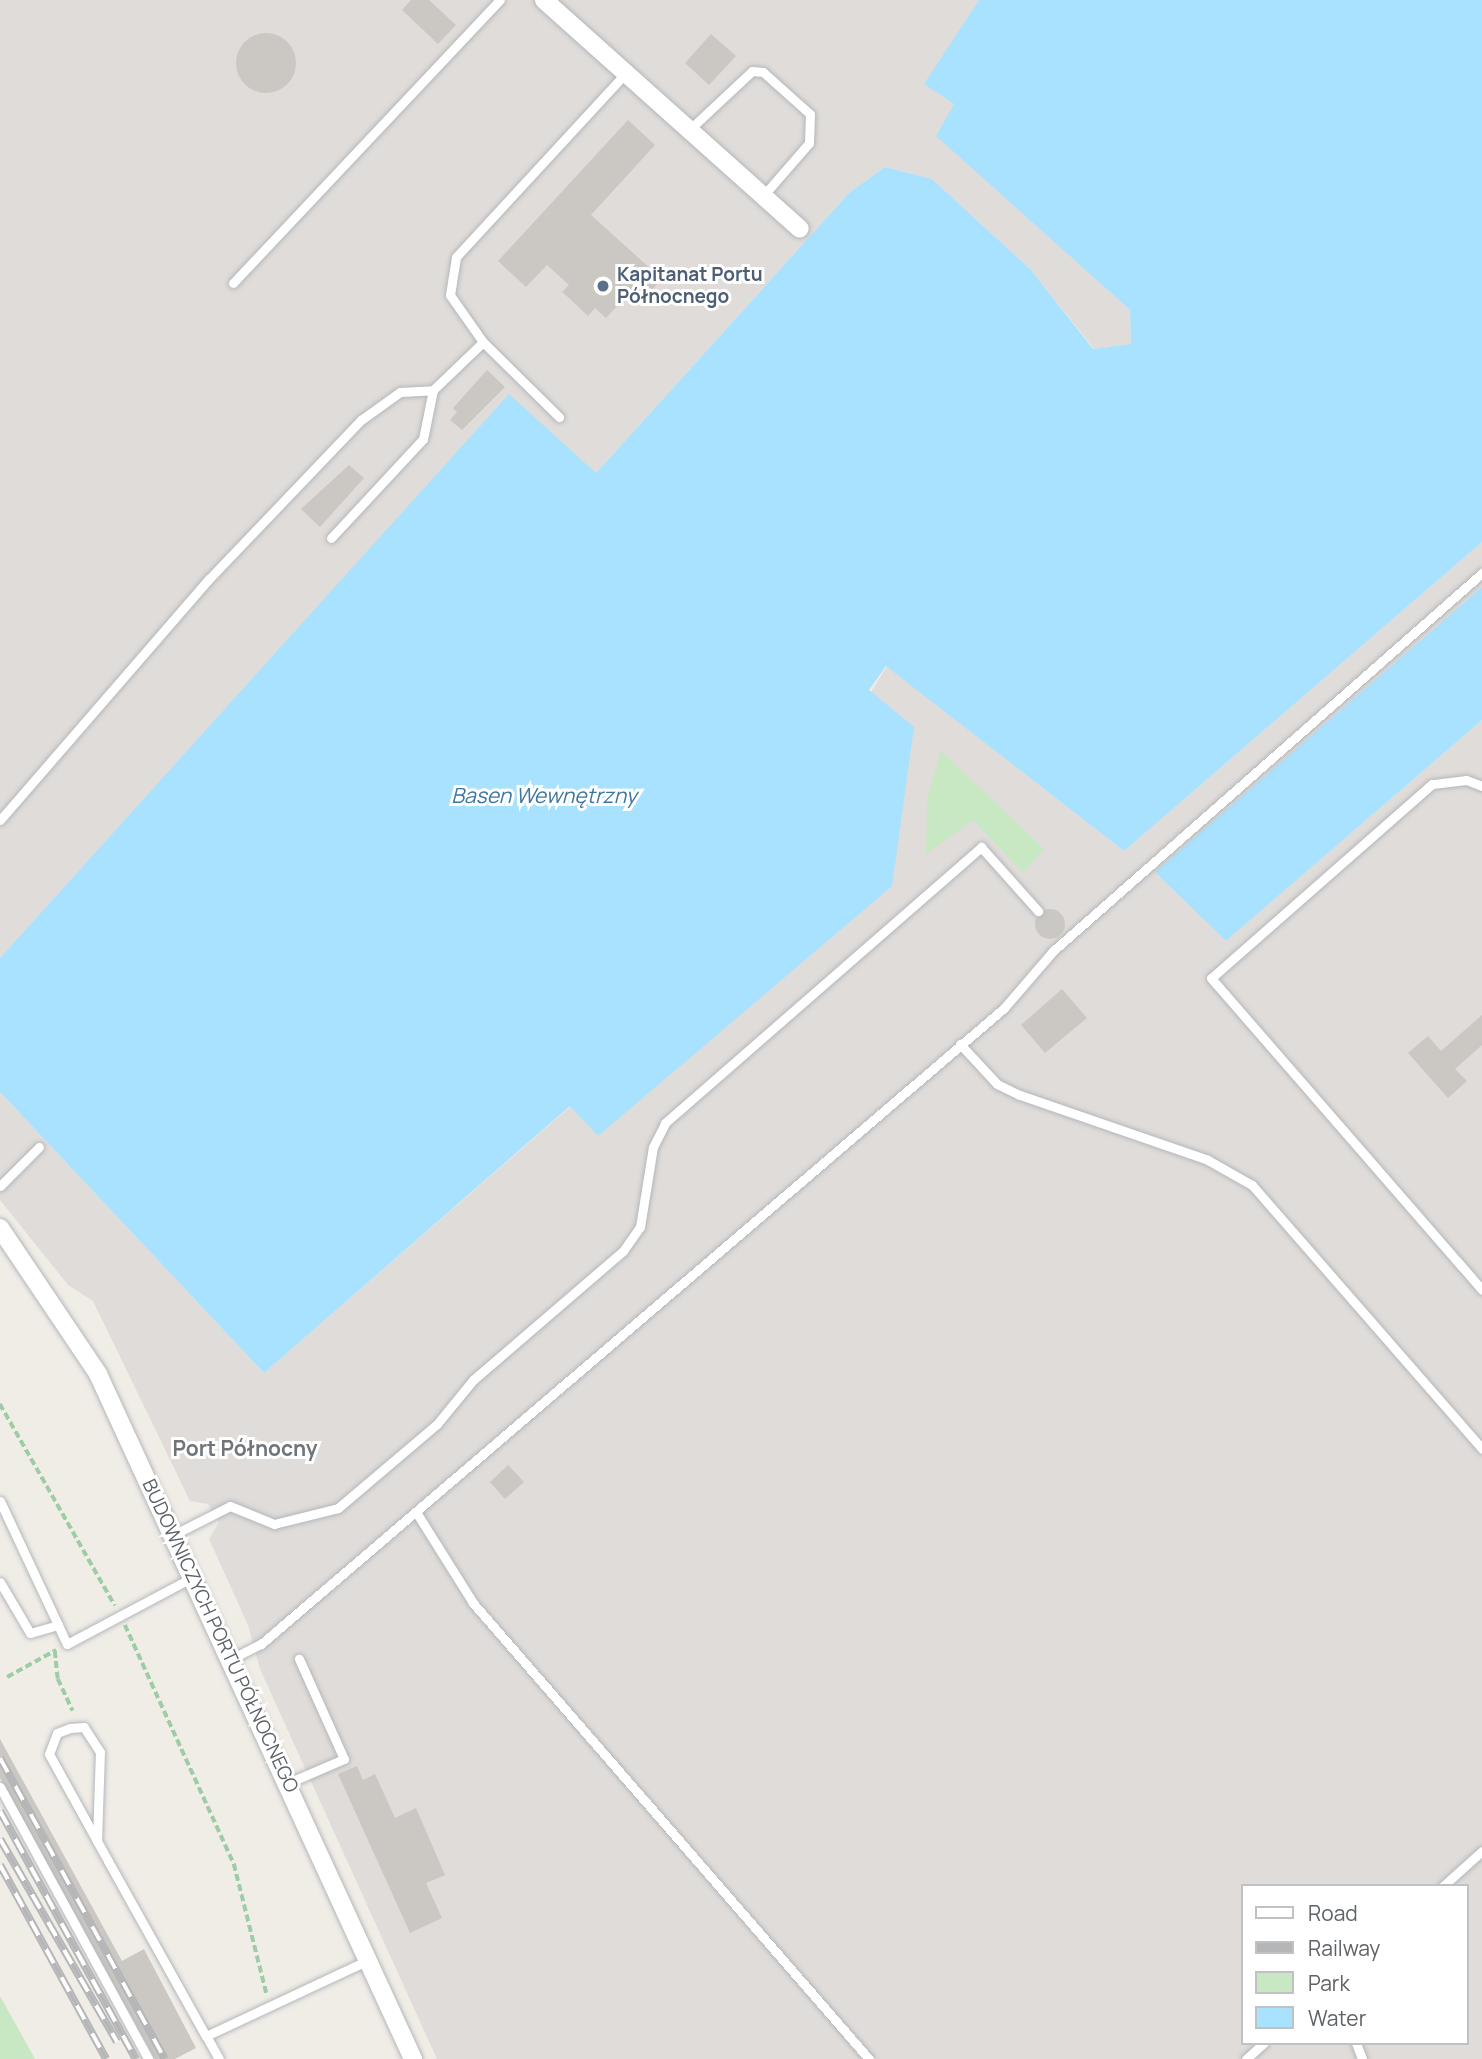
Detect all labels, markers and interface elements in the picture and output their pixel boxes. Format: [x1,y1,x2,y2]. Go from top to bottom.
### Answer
place label: Kapitanat Portu Północnego [617,264,763,308]
marker: Kapitanat Portu Północnego [595,278,611,294]
water label: Basen Wewnętrzny [451,782,637,808]
district label: Port Północny [173,1435,317,1461]
street label: BUDOWNICZYCH PORTU PÓŁNOCNEGO [137,1476,303,1796]
legend [1240,1884,1468,2045]
text: Road [1308,1899,1358,1927]
text: Railway [1308,1934,1380,1962]
text: Park [1308,1969,1350,1997]
text: Water [1308,2004,1366,2032]

